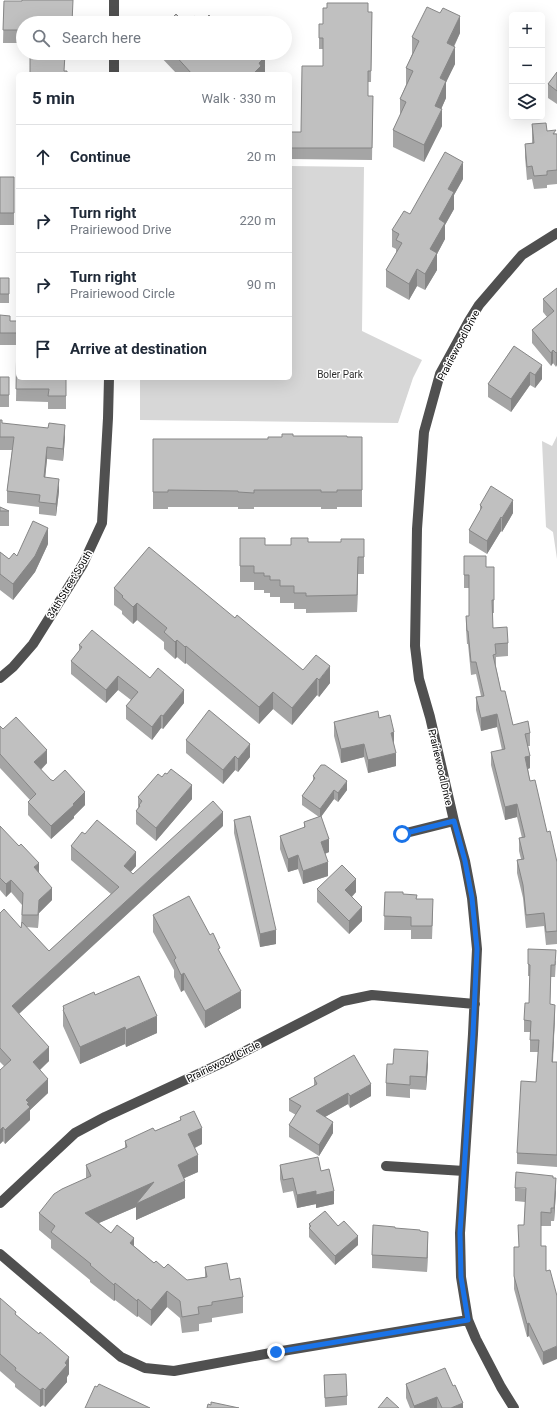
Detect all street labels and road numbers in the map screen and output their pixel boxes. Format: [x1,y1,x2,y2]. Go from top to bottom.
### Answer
street label: Prairiewood Drive [435,308,482,382]
street label: 34th Street South [45,548,94,620]
street label: Prairiewood Drive [426,728,455,806]
street label: Prairiewood Circle [185,1039,262,1084]

